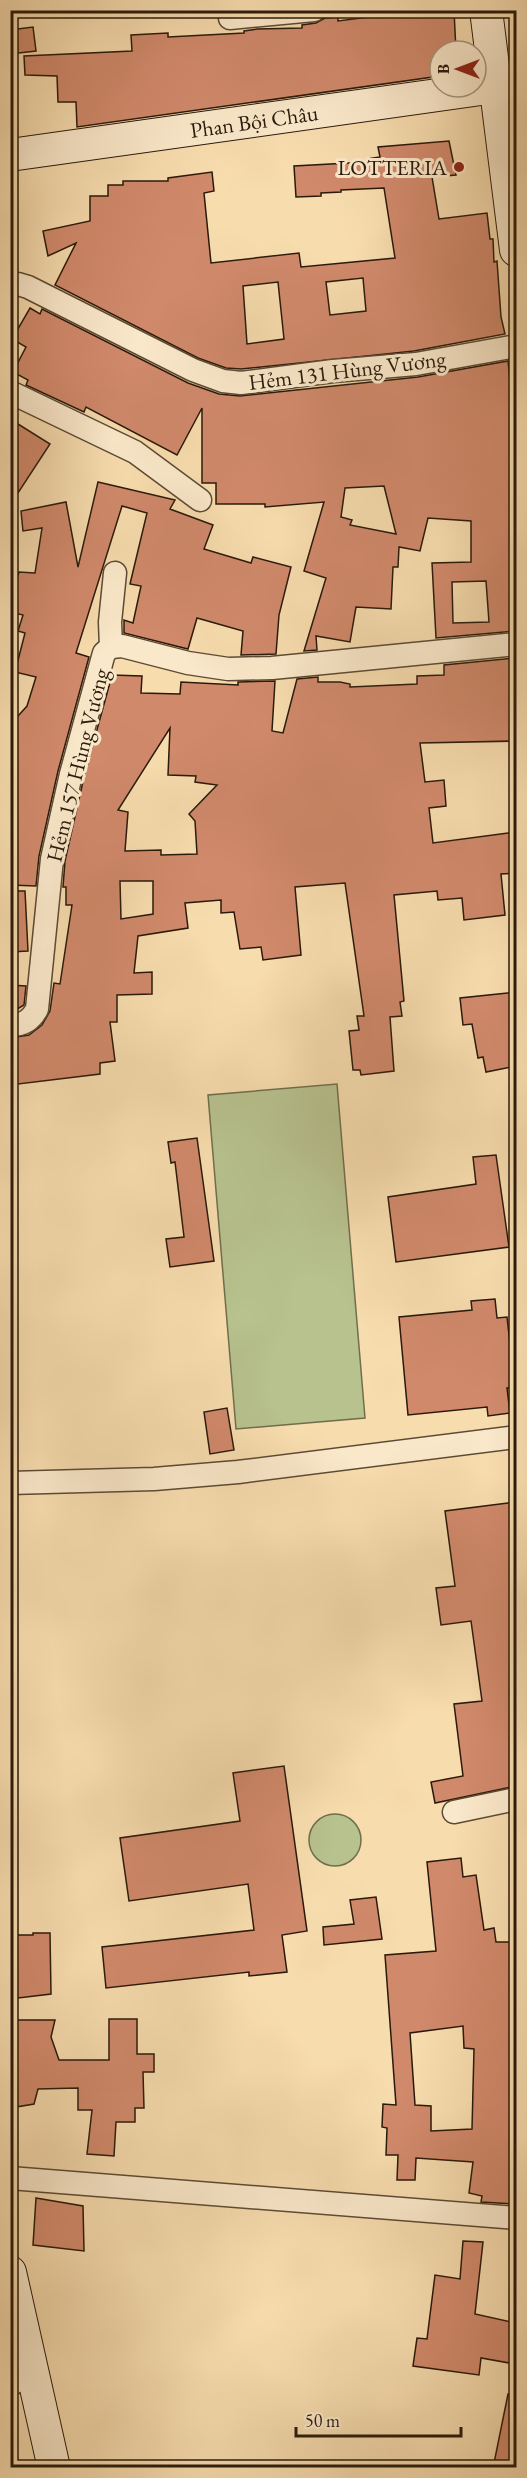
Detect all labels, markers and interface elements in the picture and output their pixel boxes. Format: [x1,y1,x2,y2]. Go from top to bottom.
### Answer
north arrow [428,39,488,99]
text: B [433,64,454,74]
street label: Phan Bội Châu [188,98,320,145]
place label: LOTTERIA [338,153,448,182]
marker: LOTTERIA [452,160,466,174]
street label: Hẻm 131 Hùng Vương [247,344,448,397]
street label: Hẻm 157 Hùng Vương [39,665,116,865]
scale bar [296,2400,461,2438]
text: 50 m [305,2409,340,2432]

